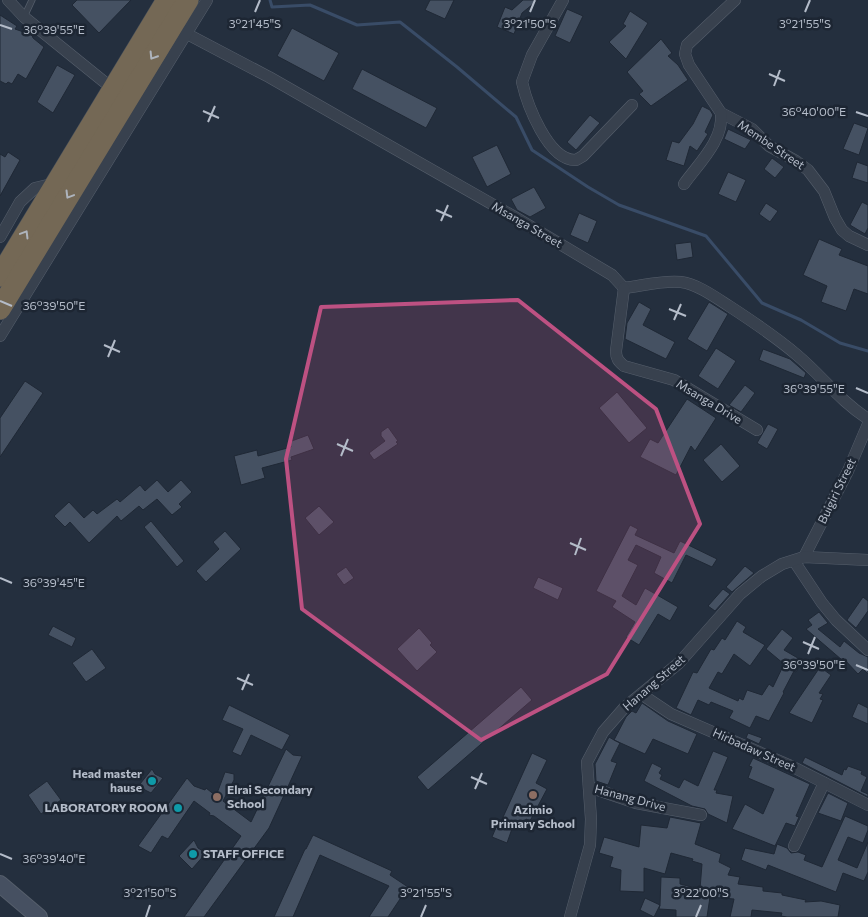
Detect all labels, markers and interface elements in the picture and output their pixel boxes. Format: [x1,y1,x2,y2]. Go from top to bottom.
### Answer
text: 3°21'45"S [229,16,281,30]
text: 3°21'50"S [504,16,556,30]
text: 3°21'55"S [779,16,831,30]
text: 36°39'55"E [23,22,85,36]
one-way arrow [150,51,160,60]
text: 36°40'00"E [782,104,846,118]
street label: Membe Street [735,117,808,172]
one-way arrow [66,190,76,199]
street label: Msanga Street [490,198,565,250]
one-way arrow [19,231,29,240]
text: 36°39'50"E [23,298,85,312]
street label: Msanga Drive [674,376,745,426]
text: 36°39'55"E [783,381,845,395]
street label: Buigiri Street [814,455,858,526]
text: 36°39'45"E [23,575,85,589]
street label: Hanang Street [619,651,687,713]
text: 36°39'50"E [783,657,845,671]
street label: Hirbadaw Street [711,725,798,774]
place label: Head master hause [72,766,142,794]
marker: Head master hause [146,775,158,787]
street label: Hanang Drive [593,781,667,813]
place label: Elrai Secondary School [227,782,313,810]
marker: Azimio Primary School [527,789,539,801]
marker: Elrai Secondary School [211,791,223,803]
place label: LABORATORY ROOM [44,800,168,814]
marker: LABORATORY ROOM [172,802,184,814]
place label: Azimio Primary School [491,802,575,830]
place label: STAFF OFFICE [203,846,284,860]
marker: STAFF OFFICE [187,848,199,860]
text: 36°39'40"E [23,851,85,865]
text: 3°21'50"S [124,885,176,899]
text: 3°21'55"S [400,885,452,899]
text: 3°22'00"S [673,885,729,899]

